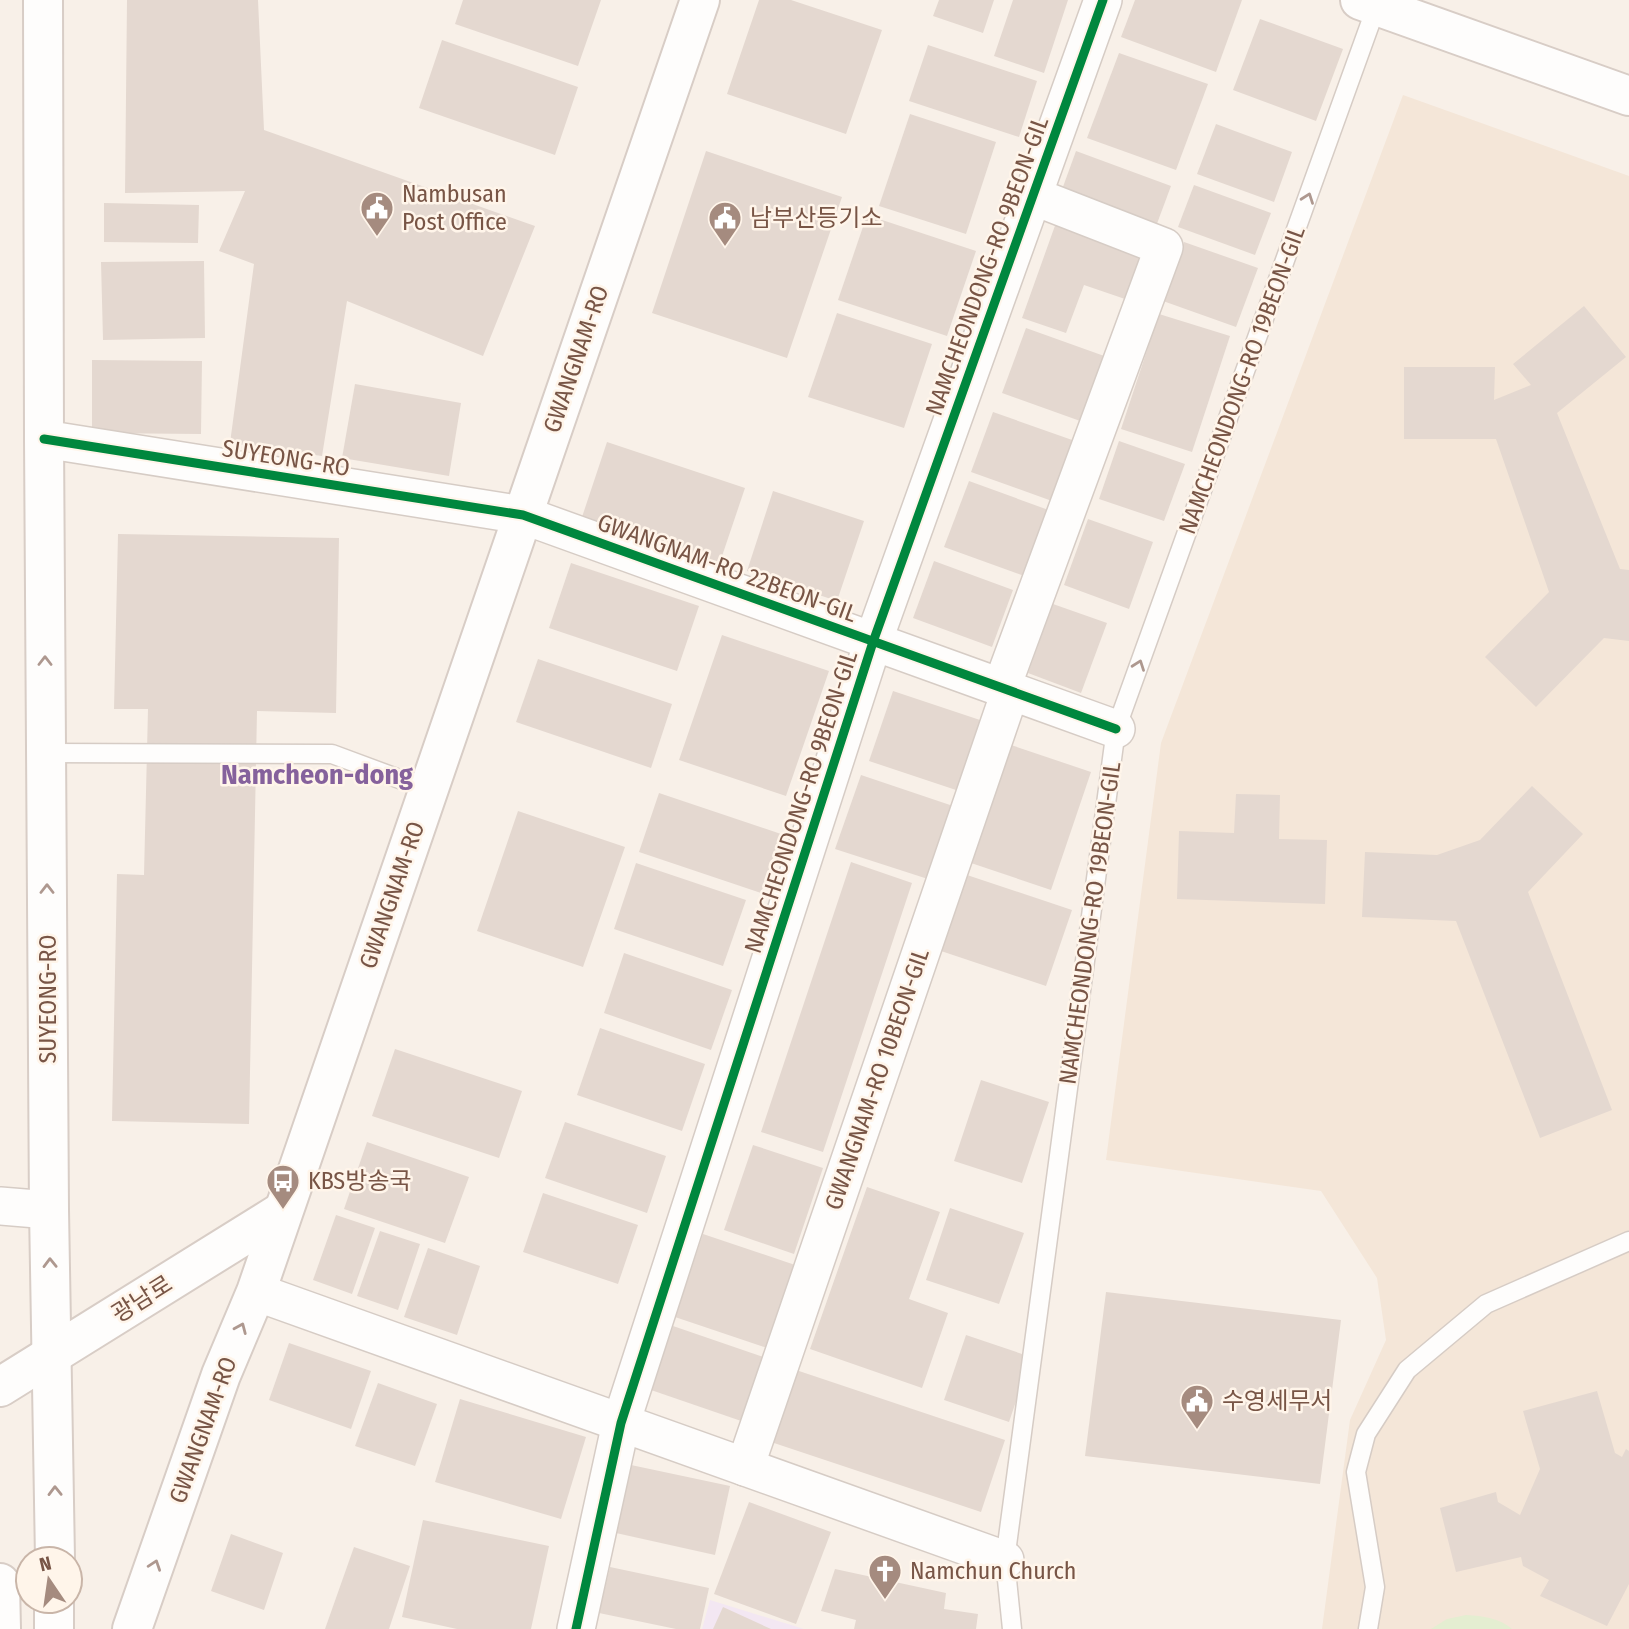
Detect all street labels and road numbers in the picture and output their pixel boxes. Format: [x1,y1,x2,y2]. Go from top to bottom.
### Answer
street label: NAMCHEONDONG-RO 9BEON-GIL [920,112,1054,419]
street label: NAMCHEONDONG-RO 19BEON-GIL [1173,222,1311,538]
street label: GWANGNAM-RO [538,282,614,436]
street label: SUYEONG-RO [220,434,352,482]
street label: GWANGNAM-RO 22BEON-GIL [594,508,861,628]
street label: NAMCHEONDONG-RO 9BEON-GIL [739,647,863,957]
street label: NAMCHEONDONG-RO 19BEON-GIL [1053,760,1127,1086]
street label: GWANGNAM-RO [354,818,430,972]
street label: SUYEONG-RO [34,934,62,1064]
street label: GWANGNAM-RO 10BEON-GIL [819,944,935,1213]
street label: 광남로 [106,1270,178,1328]
street label: GWANGNAM-RO [164,1353,242,1507]

